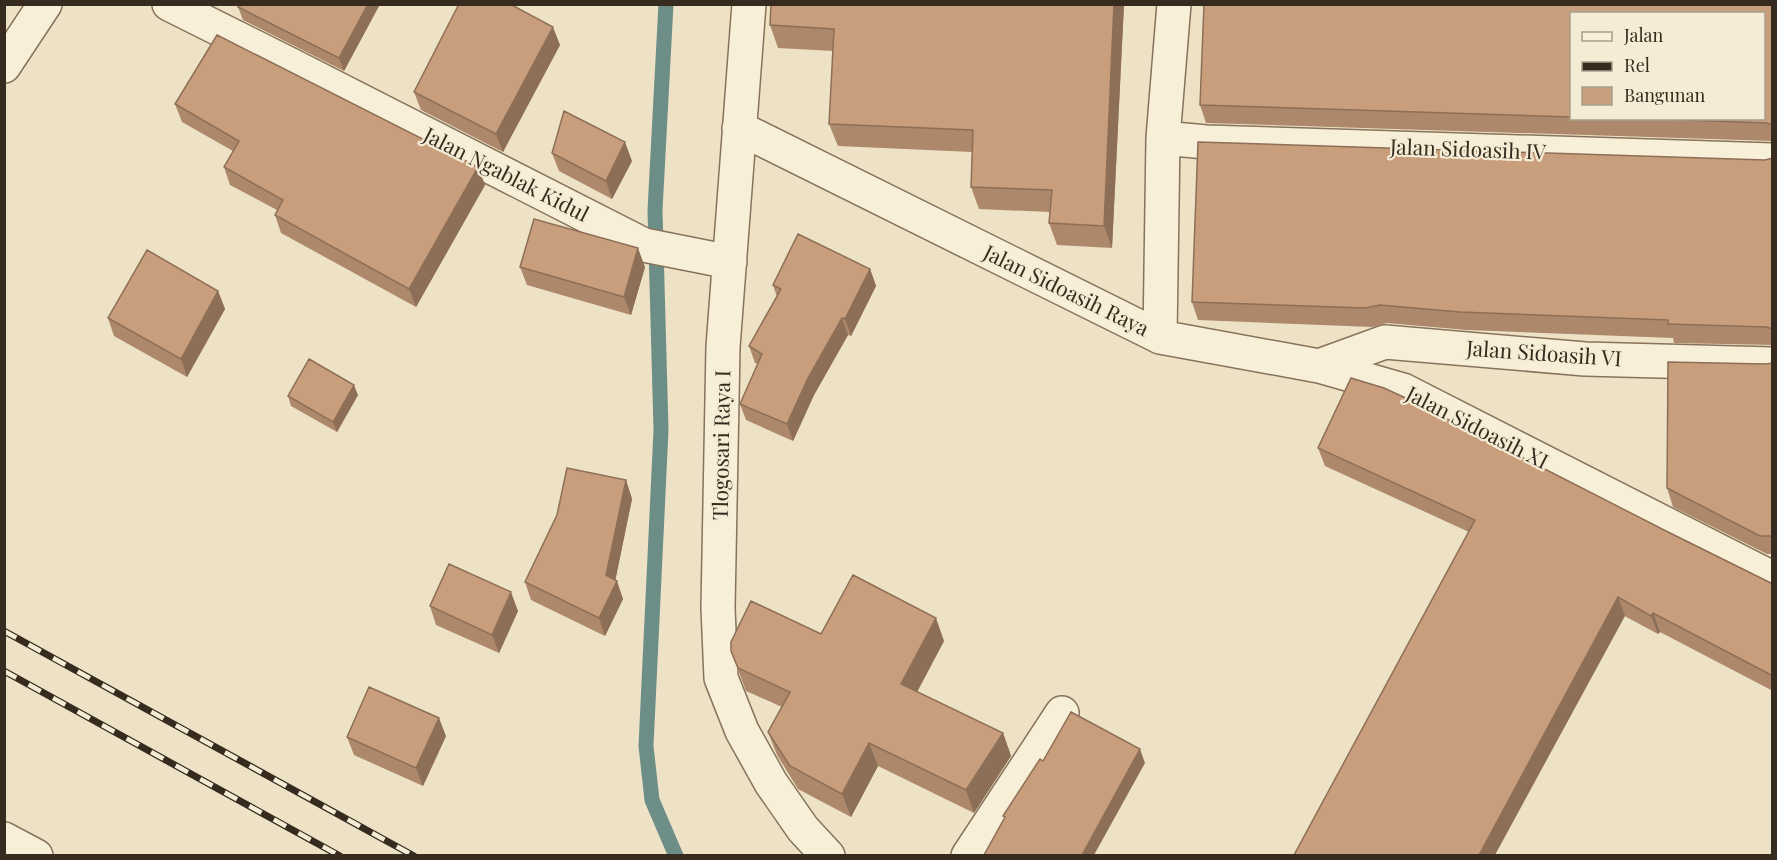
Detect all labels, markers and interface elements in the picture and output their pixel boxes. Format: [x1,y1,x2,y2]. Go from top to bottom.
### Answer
legend [1570,12,1765,120]
text: Jalan [1623,23,1664,47]
text: Rel [1624,53,1650,77]
text: Bangunan [1624,83,1705,107]
street label: Jalan Ngablak Kidul [419,119,594,227]
street label: Jalan Sidoasih IV [1389,131,1547,165]
street label: Jalan Sidoasih Raya [979,237,1155,342]
street label: Jalan Sidoasih VI [1465,333,1623,371]
street label: Tlogosari Raya I [705,370,735,520]
street label: Jalan Sidoasih XI [1401,378,1554,474]

